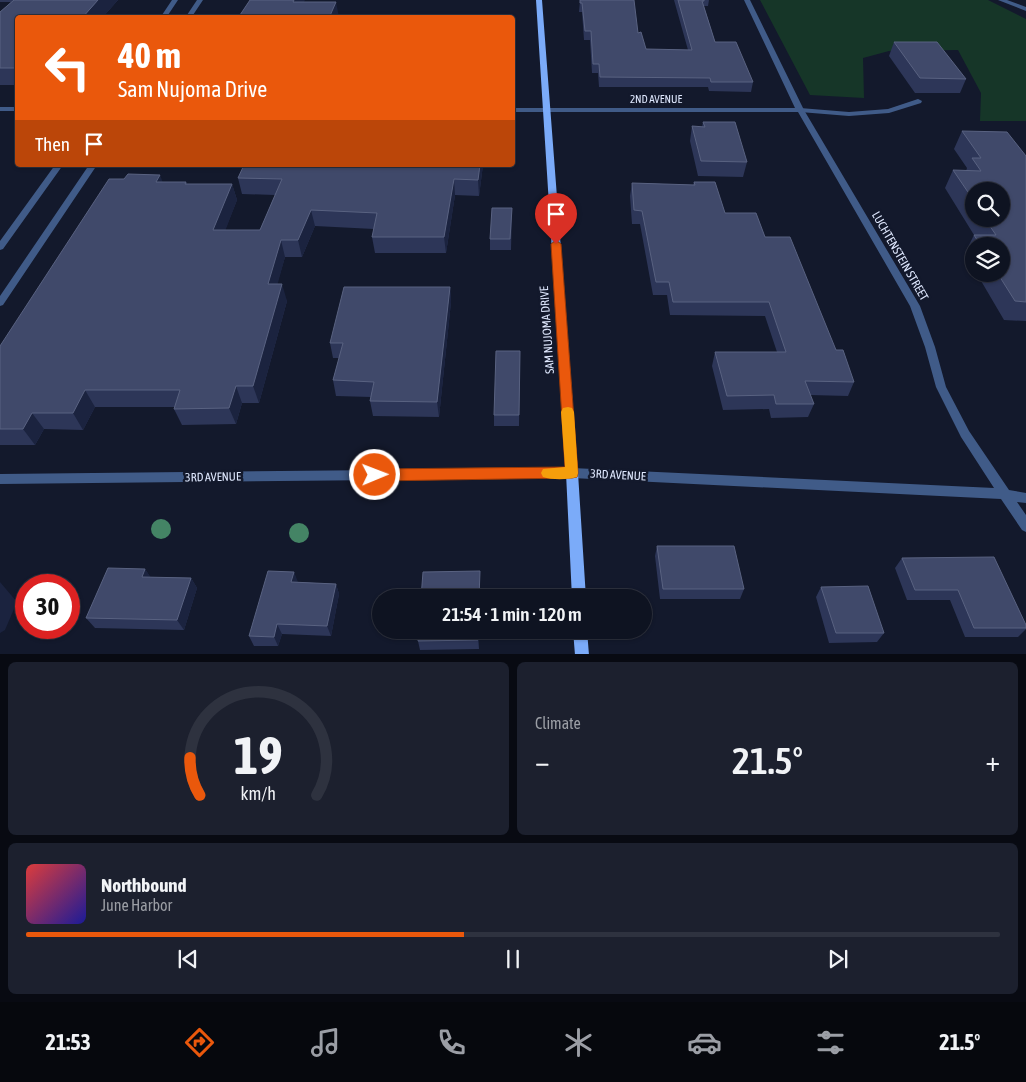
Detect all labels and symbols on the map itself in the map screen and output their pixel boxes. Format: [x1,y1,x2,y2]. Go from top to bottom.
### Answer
street label: 2ND AVENUE [630,93,682,105]
pin [535,193,577,244]
street label: LUCHTENSTEIN STREET [869,209,932,304]
street label: SAM NUJOMA DRIVE [537,286,557,374]
position arrow [348,448,400,500]
street label: 3RD AVENUE [590,467,646,483]
street label: 3RD AVENUE [185,470,241,484]
speed limit sign: 30 [15,574,80,639]

